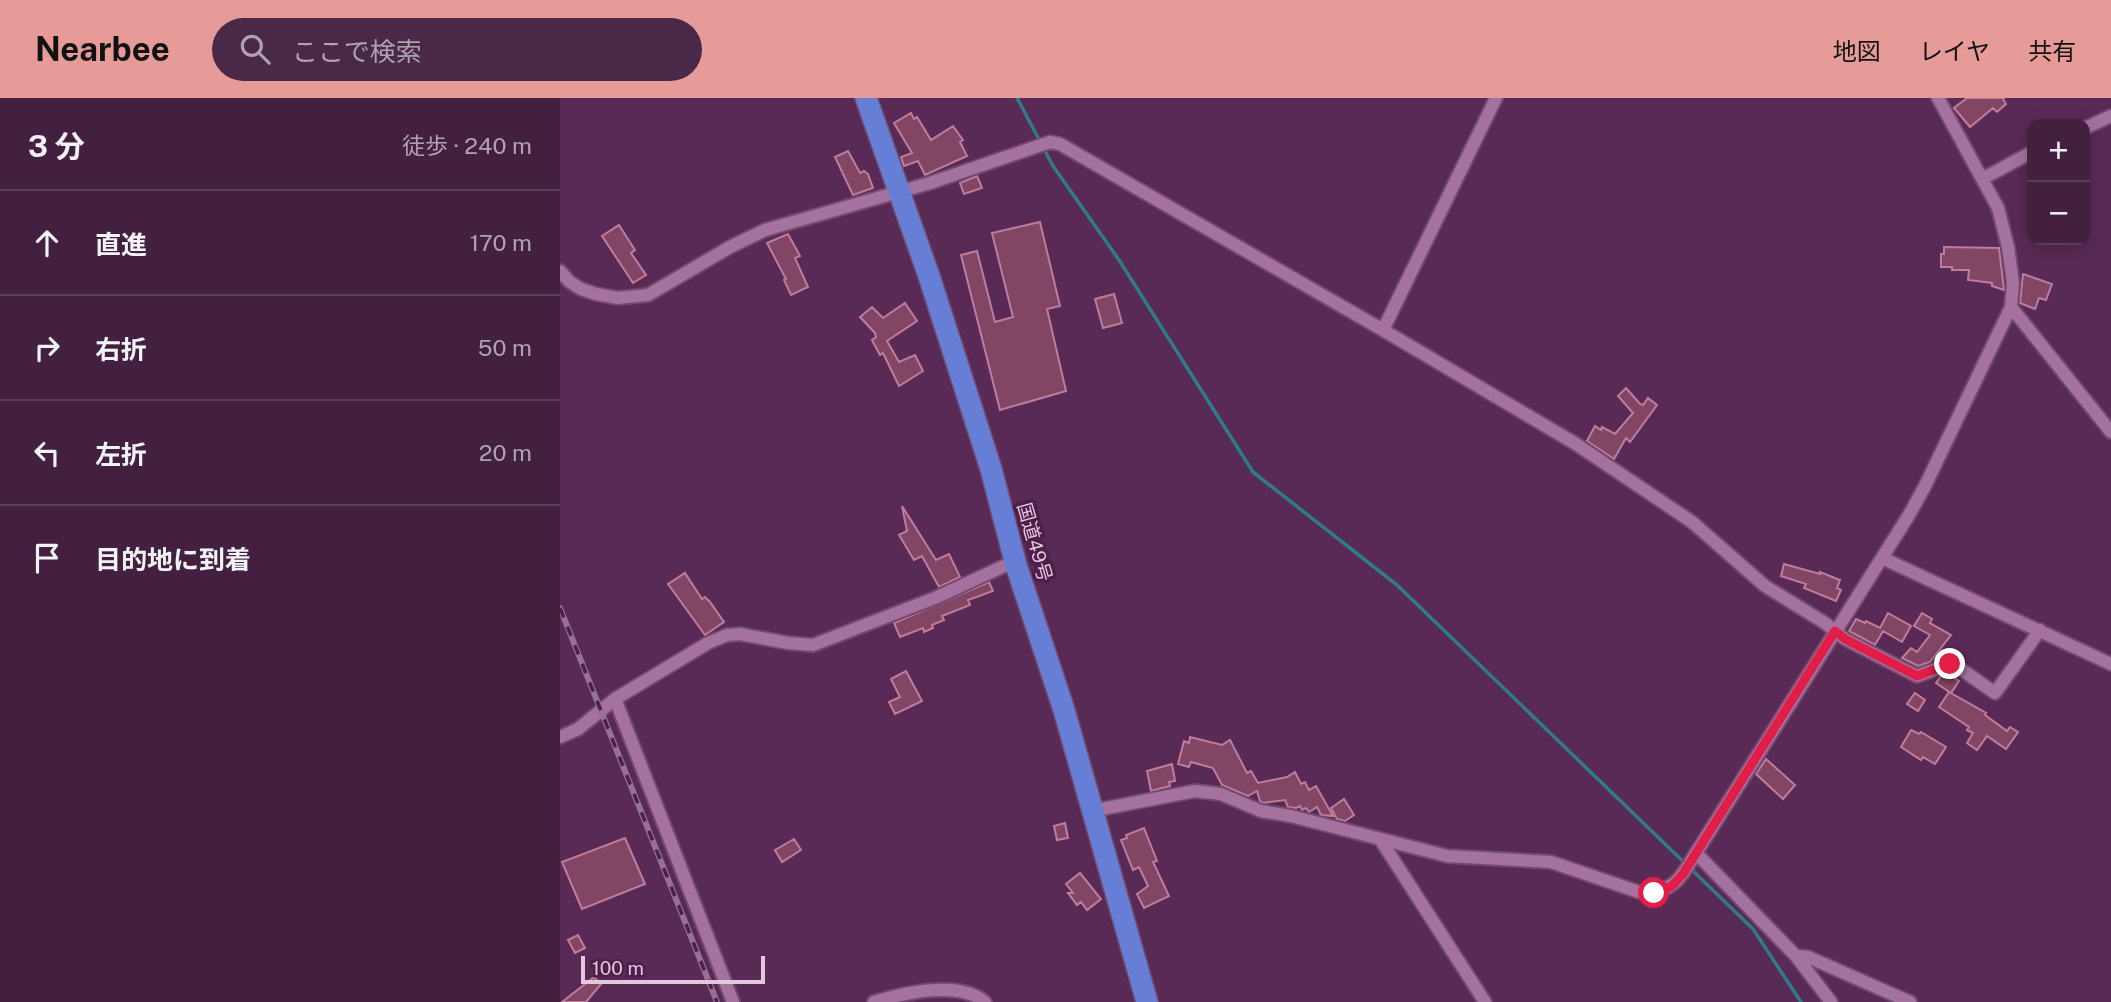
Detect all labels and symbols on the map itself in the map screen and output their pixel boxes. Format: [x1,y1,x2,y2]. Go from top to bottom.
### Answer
street label: 国道49号 [1013,500,1057,584]
route end [1934,648,1965,679]
route start [1638,877,1669,908]
scale bar [581,953,765,985]

